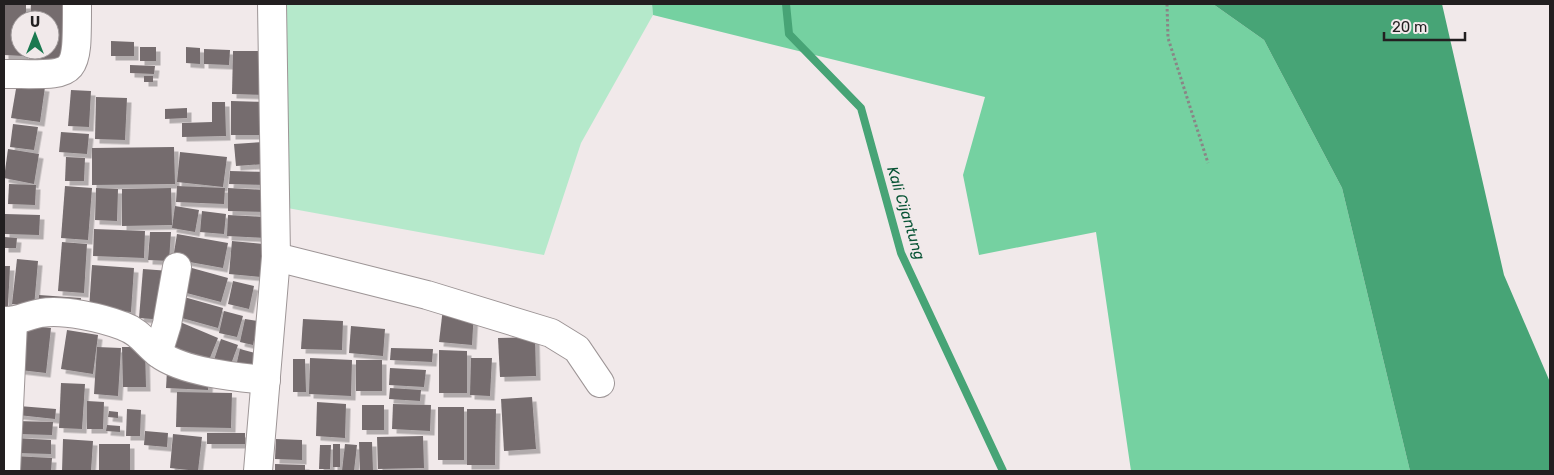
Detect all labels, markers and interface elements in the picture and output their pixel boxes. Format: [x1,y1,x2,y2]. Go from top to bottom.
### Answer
north arrow [10,10,60,60]
scale bar [1384,10,1465,42]
text: U [30,14,40,31]
text: 20 m [1392,18,1427,36]
water label: Kali Cijantung [883,164,929,262]

